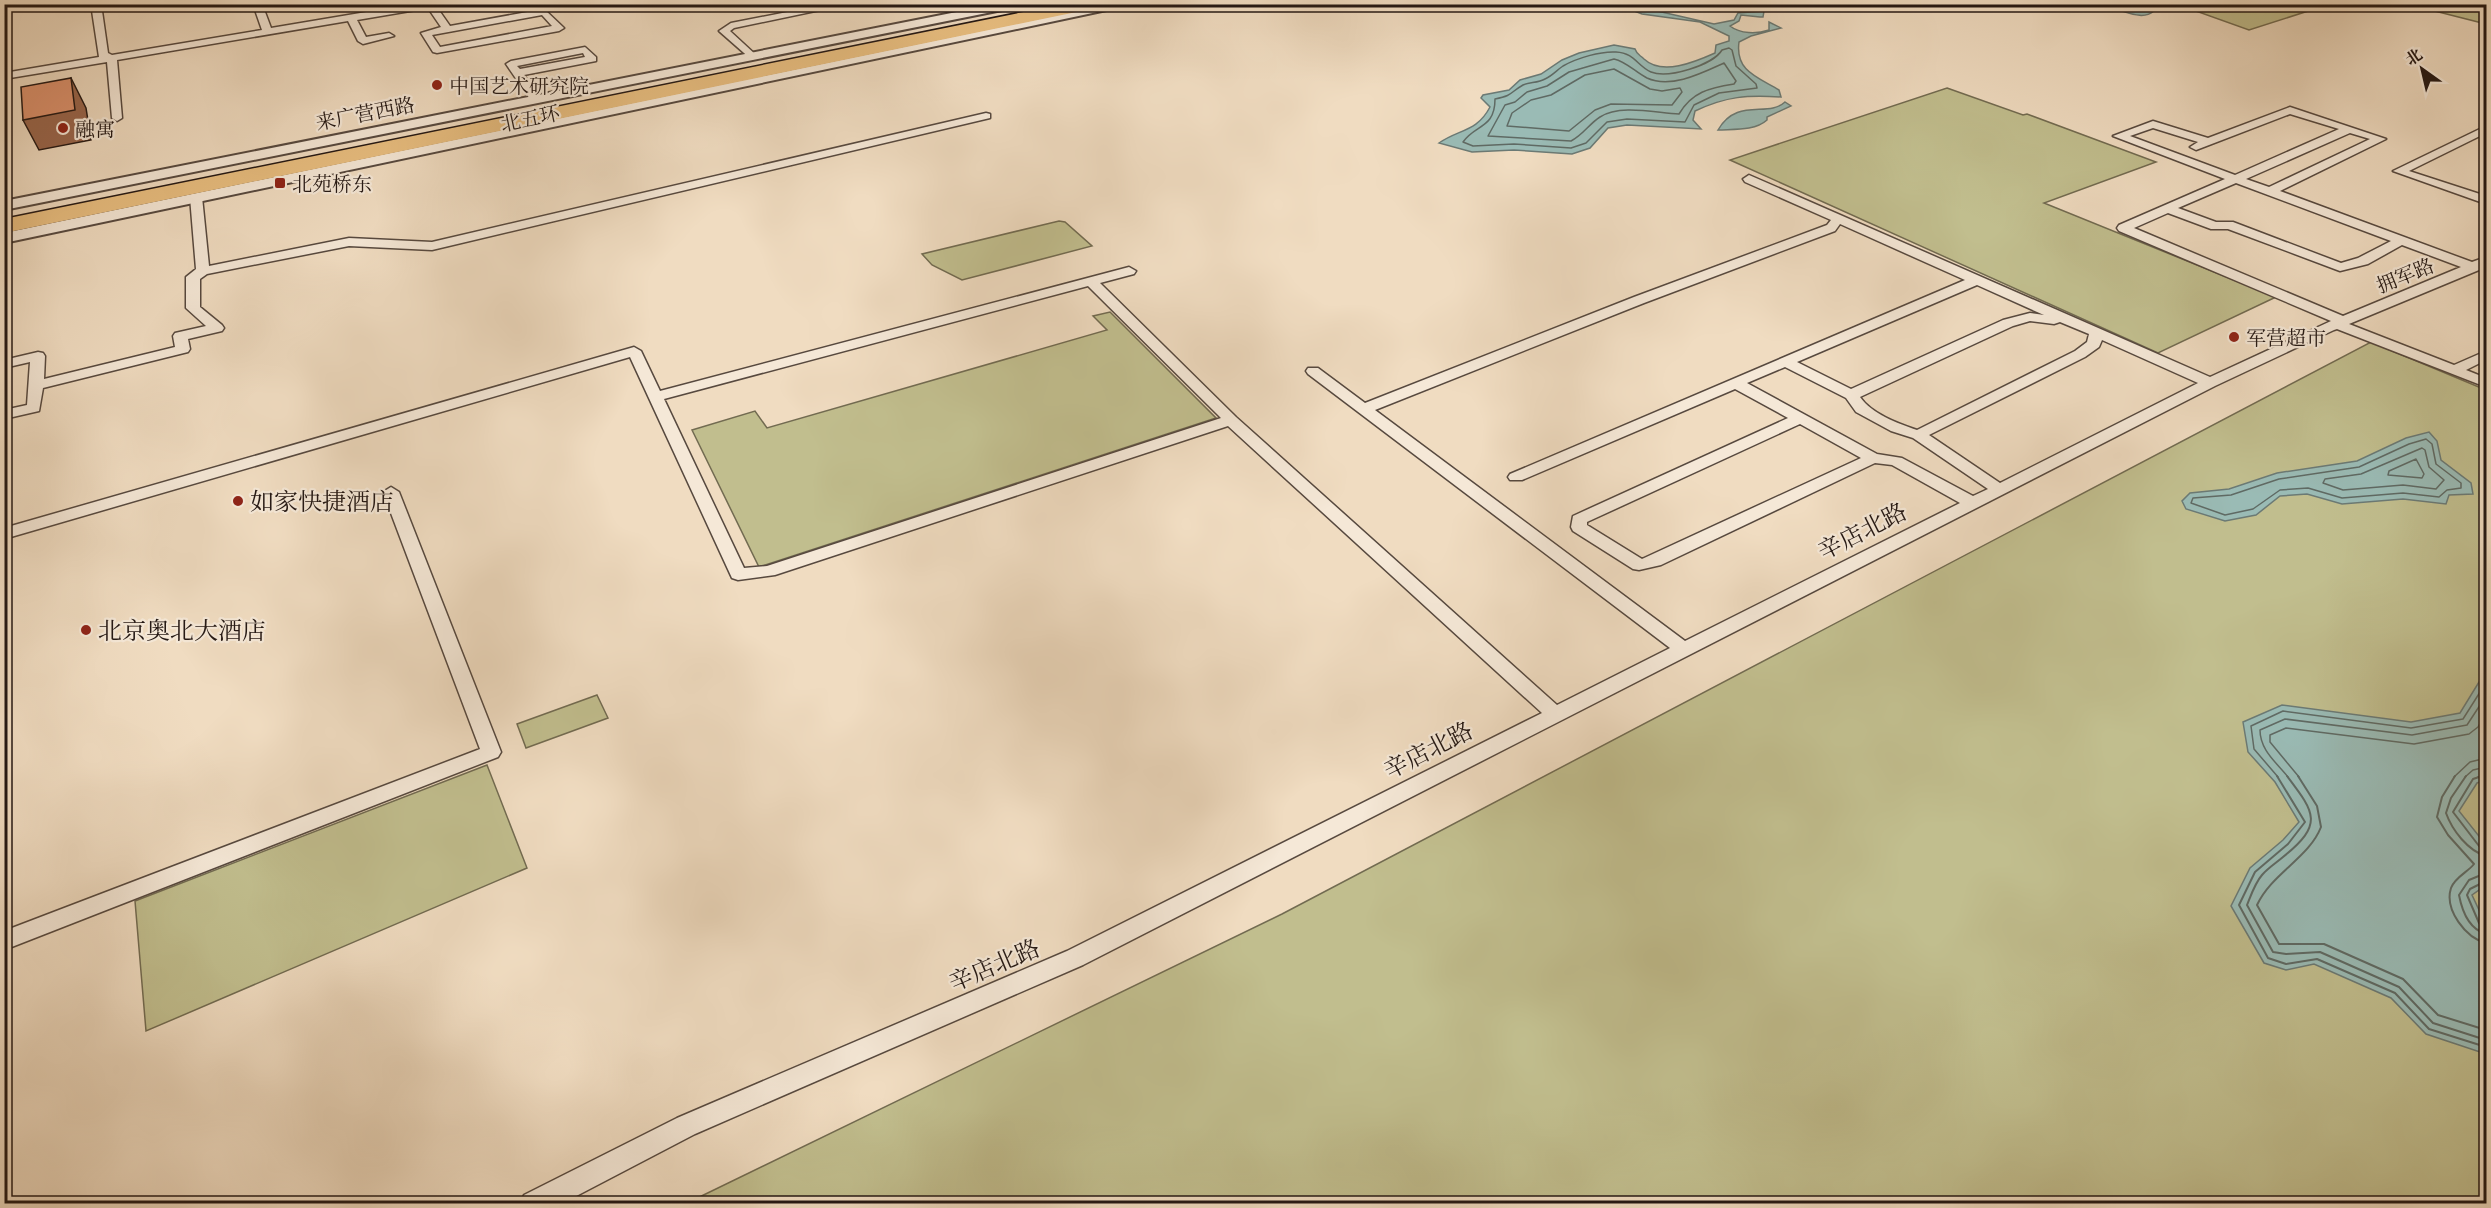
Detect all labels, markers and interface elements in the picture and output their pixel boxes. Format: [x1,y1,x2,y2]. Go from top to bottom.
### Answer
north arrow [2392,39,2452,99]
text: 北 [2400,42,2427,71]
place label: 中国艺术研究院 [449,71,589,100]
marker: 中国艺术研究院 [430,78,444,92]
street label: 来广营西路 [313,89,417,137]
street label: 北五环 [498,98,562,138]
place label: 融寓 [75,114,115,143]
marker: 融寓 [56,121,70,135]
place label: 北苑桥东 [292,169,372,198]
marker: 北苑桥东 [273,176,287,190]
street label: 拥军路 [2372,250,2438,300]
place label: 军营超市 [2246,323,2326,352]
marker: 军营超市 [2227,330,2241,344]
place label: 如家快捷酒店 [250,484,394,519]
marker: 如家快捷酒店 [231,494,245,508]
street label: 辛店北路 [1811,494,1913,568]
place label: 北京奥北大酒店 [98,613,266,648]
marker: 北京奥北大酒店 [79,623,93,637]
street label: 辛店北路 [1377,713,1479,787]
street label: 辛店北路 [943,930,1045,1000]

